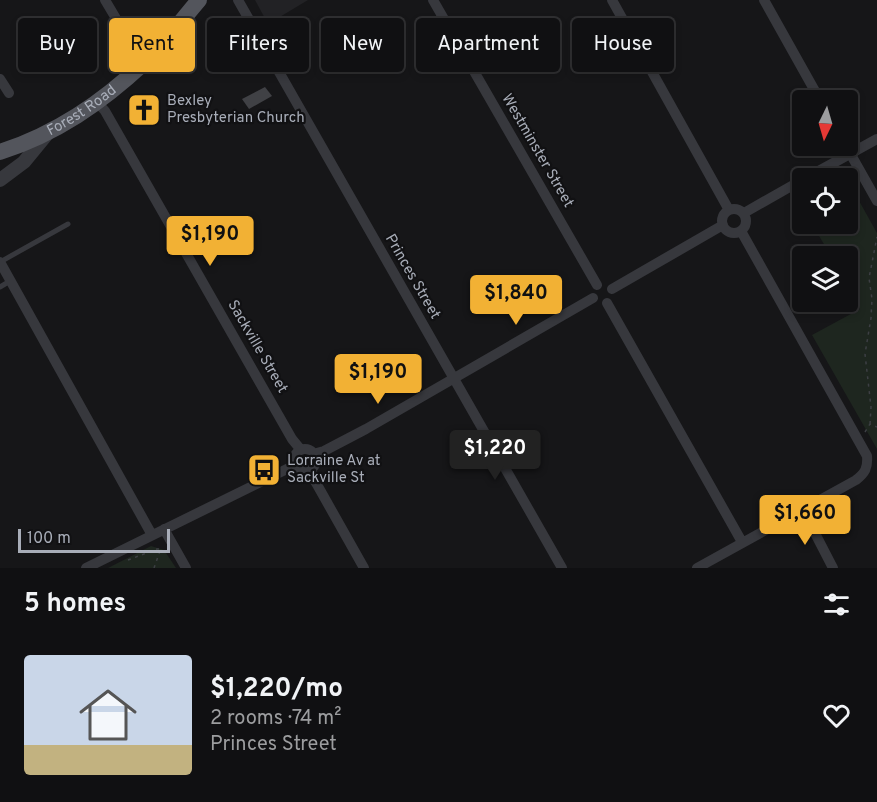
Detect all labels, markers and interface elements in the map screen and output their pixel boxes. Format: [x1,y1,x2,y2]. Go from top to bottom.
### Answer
chip: Buy [18,18,97,72]
chip: Rent [109,18,195,72]
chip: Filters [207,18,309,72]
chip: New [321,18,404,72]
chip: Apartment [416,18,560,72]
chip: House [572,18,674,72]
street label: Forest Road [44,81,121,141]
north arrow [792,90,858,156]
map controls [792,90,858,312]
street label: Westminster Street [497,91,577,211]
church icon: Bexley Presbyterian Church [126,92,162,128]
place label: Bexley Presbyterian Church [167,92,305,128]
button: locate [792,168,858,234]
pin: $1,190 [161,216,259,267]
text: $1,190 [181,222,239,248]
street label: Princes Street [380,231,444,323]
button: layers [792,246,858,312]
pin: $1,840 [467,275,565,326]
text: $1,840 [484,281,548,307]
street label: Sackville Street [223,297,291,397]
pin: $1,190 [329,354,427,405]
text: $1,190 [349,360,407,386]
pin: $1,220 [446,430,544,481]
text: $1,220 [464,436,526,462]
bus stop icon: Lorraine Av at Sackville St [246,452,282,488]
place label: Lorraine Av at Sackville St [287,452,380,488]
pin: $1,660 [756,495,854,546]
text: $1,660 [774,501,836,527]
scale bar [18,526,170,554]
text: 100 m [27,529,71,549]
text: 5 homes [24,588,126,621]
icon: filters [820,588,853,621]
text: $1,220/mo [210,673,343,706]
icon: home [72,679,144,751]
icon: heart [820,699,853,732]
text: 2 rooms · 74 m² [210,706,341,732]
text: Princes Street [210,732,337,758]

